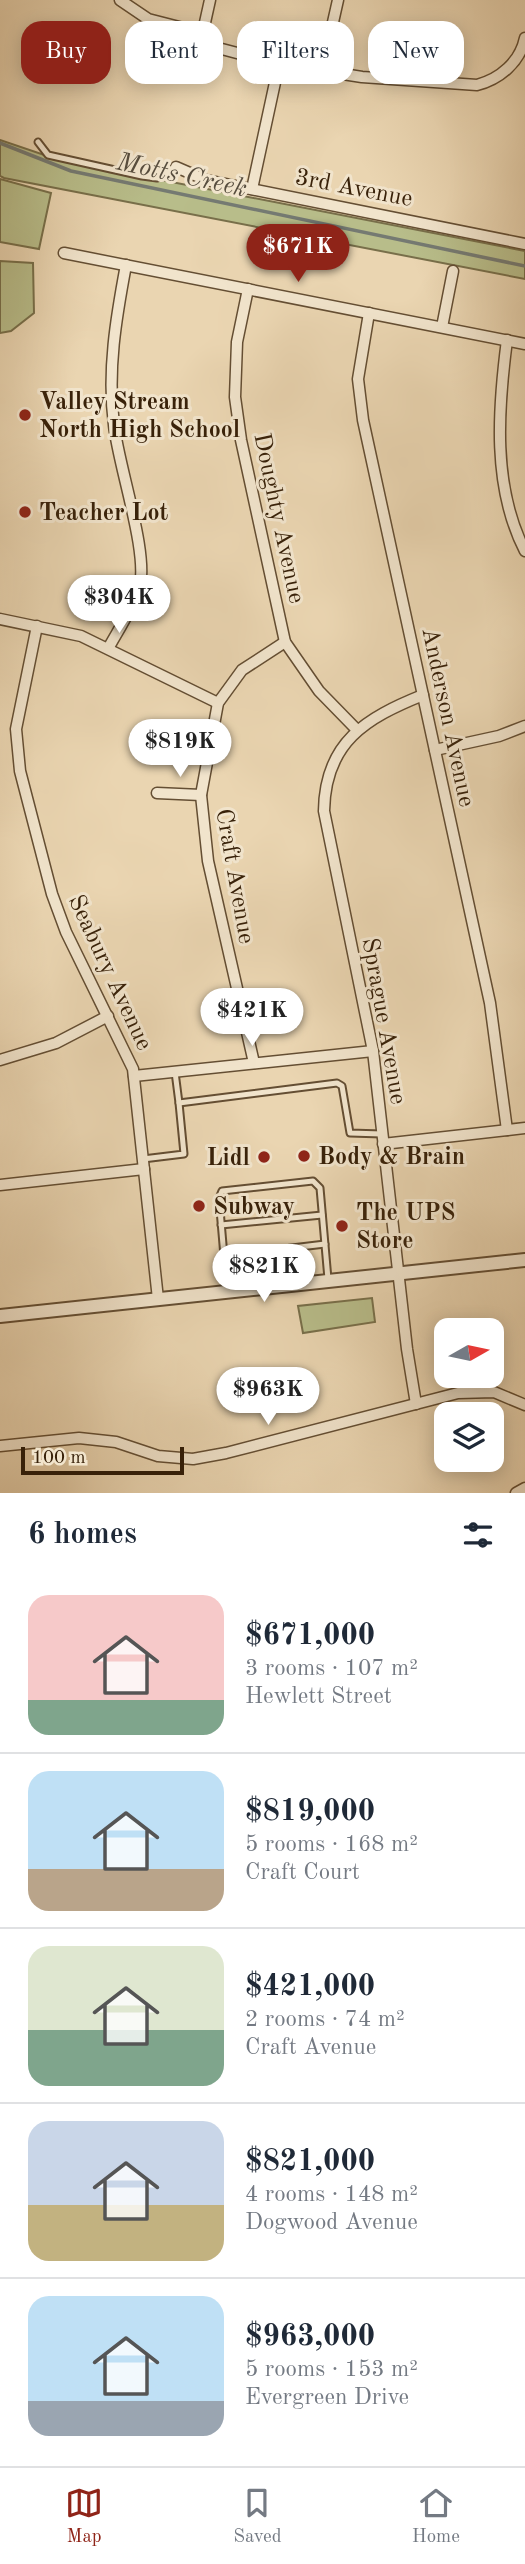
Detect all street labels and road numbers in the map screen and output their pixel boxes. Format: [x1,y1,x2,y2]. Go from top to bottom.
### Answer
street label: 3rd Avenue [293,166,414,212]
street label: Doughty Avenue [248,431,308,606]
street label: Anderson Avenue [416,625,478,809]
street label: Craft Avenue [210,807,258,946]
street label: Seabury Avenue [63,891,156,1054]
street label: Sprague Avenue [357,936,410,1107]

